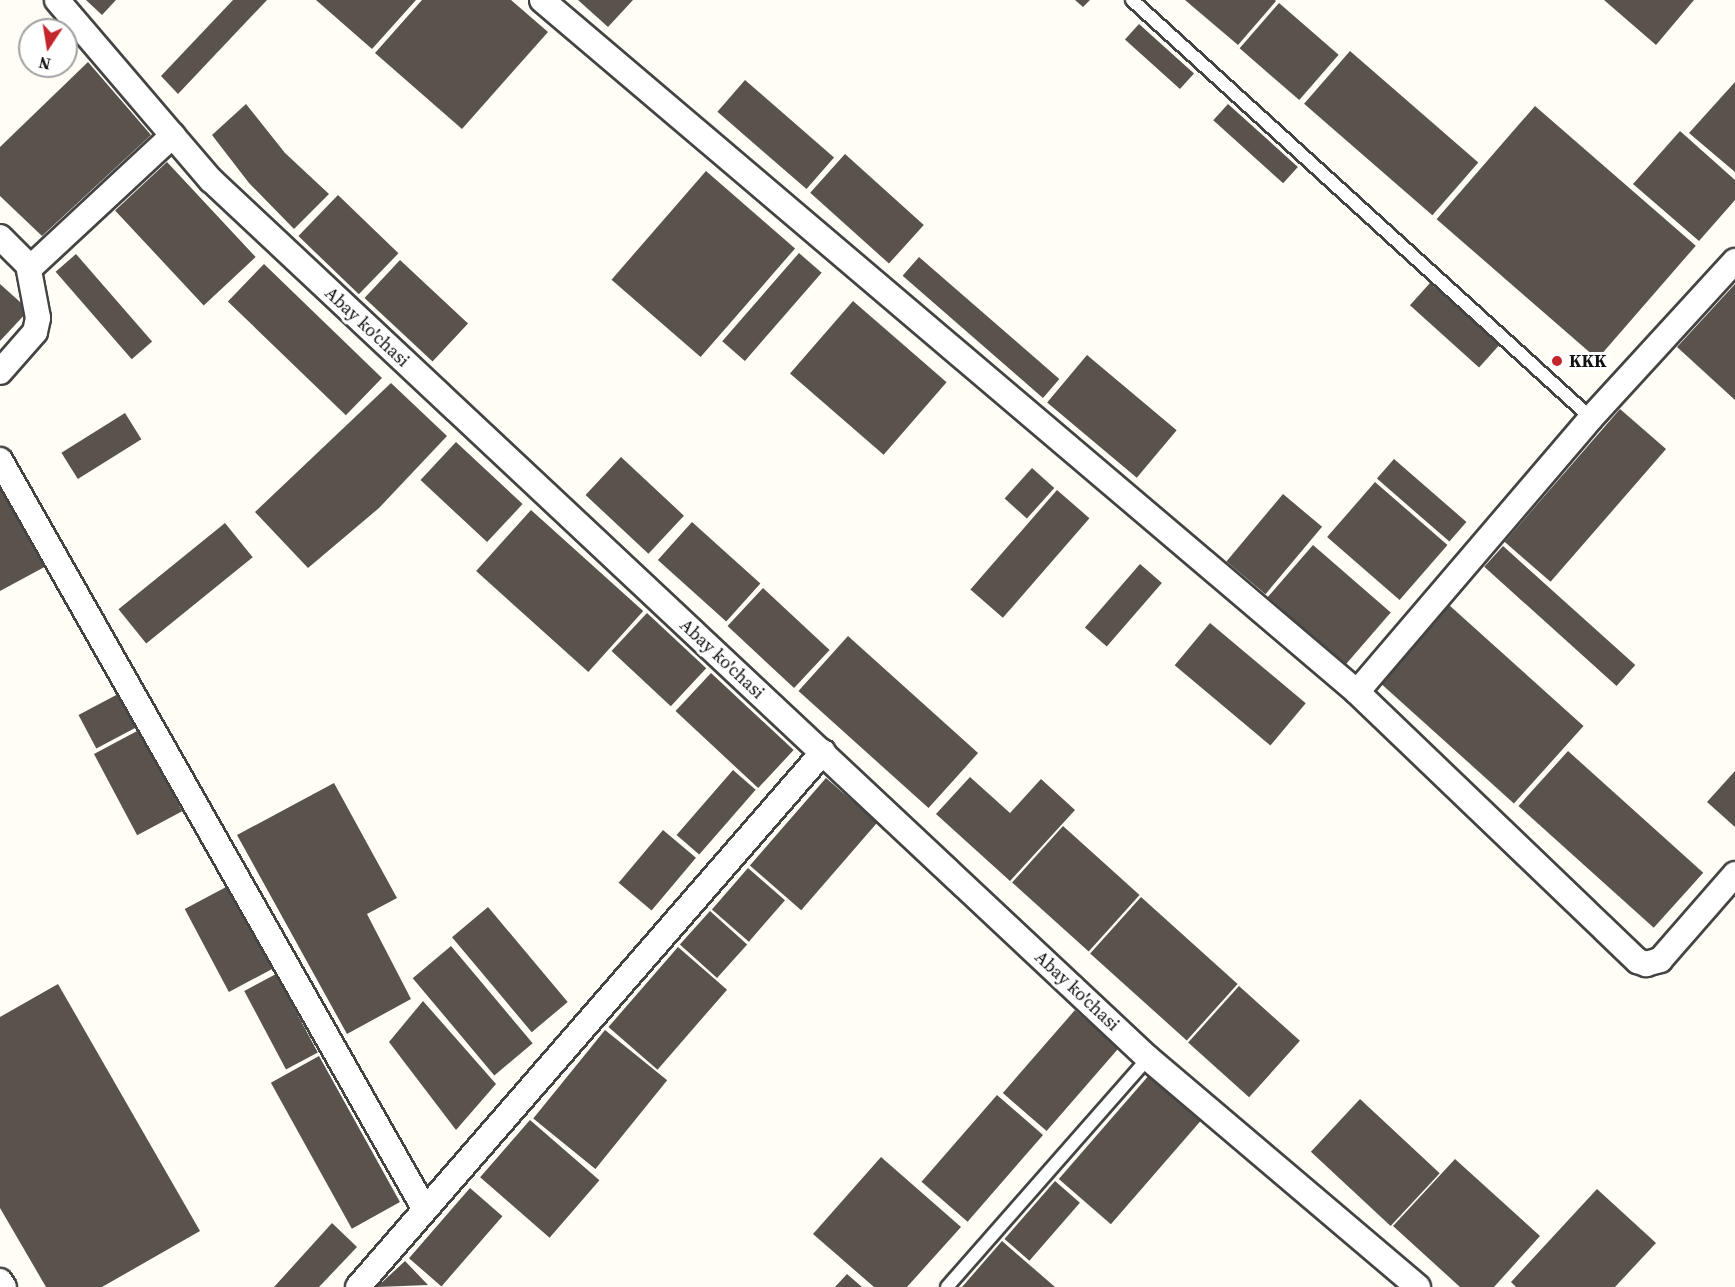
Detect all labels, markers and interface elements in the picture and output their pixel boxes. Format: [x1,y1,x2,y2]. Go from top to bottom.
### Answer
north arrow [18,18,78,78]
text: N [37,52,53,76]
street label: Abay ko'chasi [320,282,414,372]
place label: KKK [1569,350,1607,372]
marker: KKK [1550,354,1564,368]
street label: Abay ko'chasi [675,614,769,704]
street label: Abay ko'chasi [1030,946,1124,1036]

